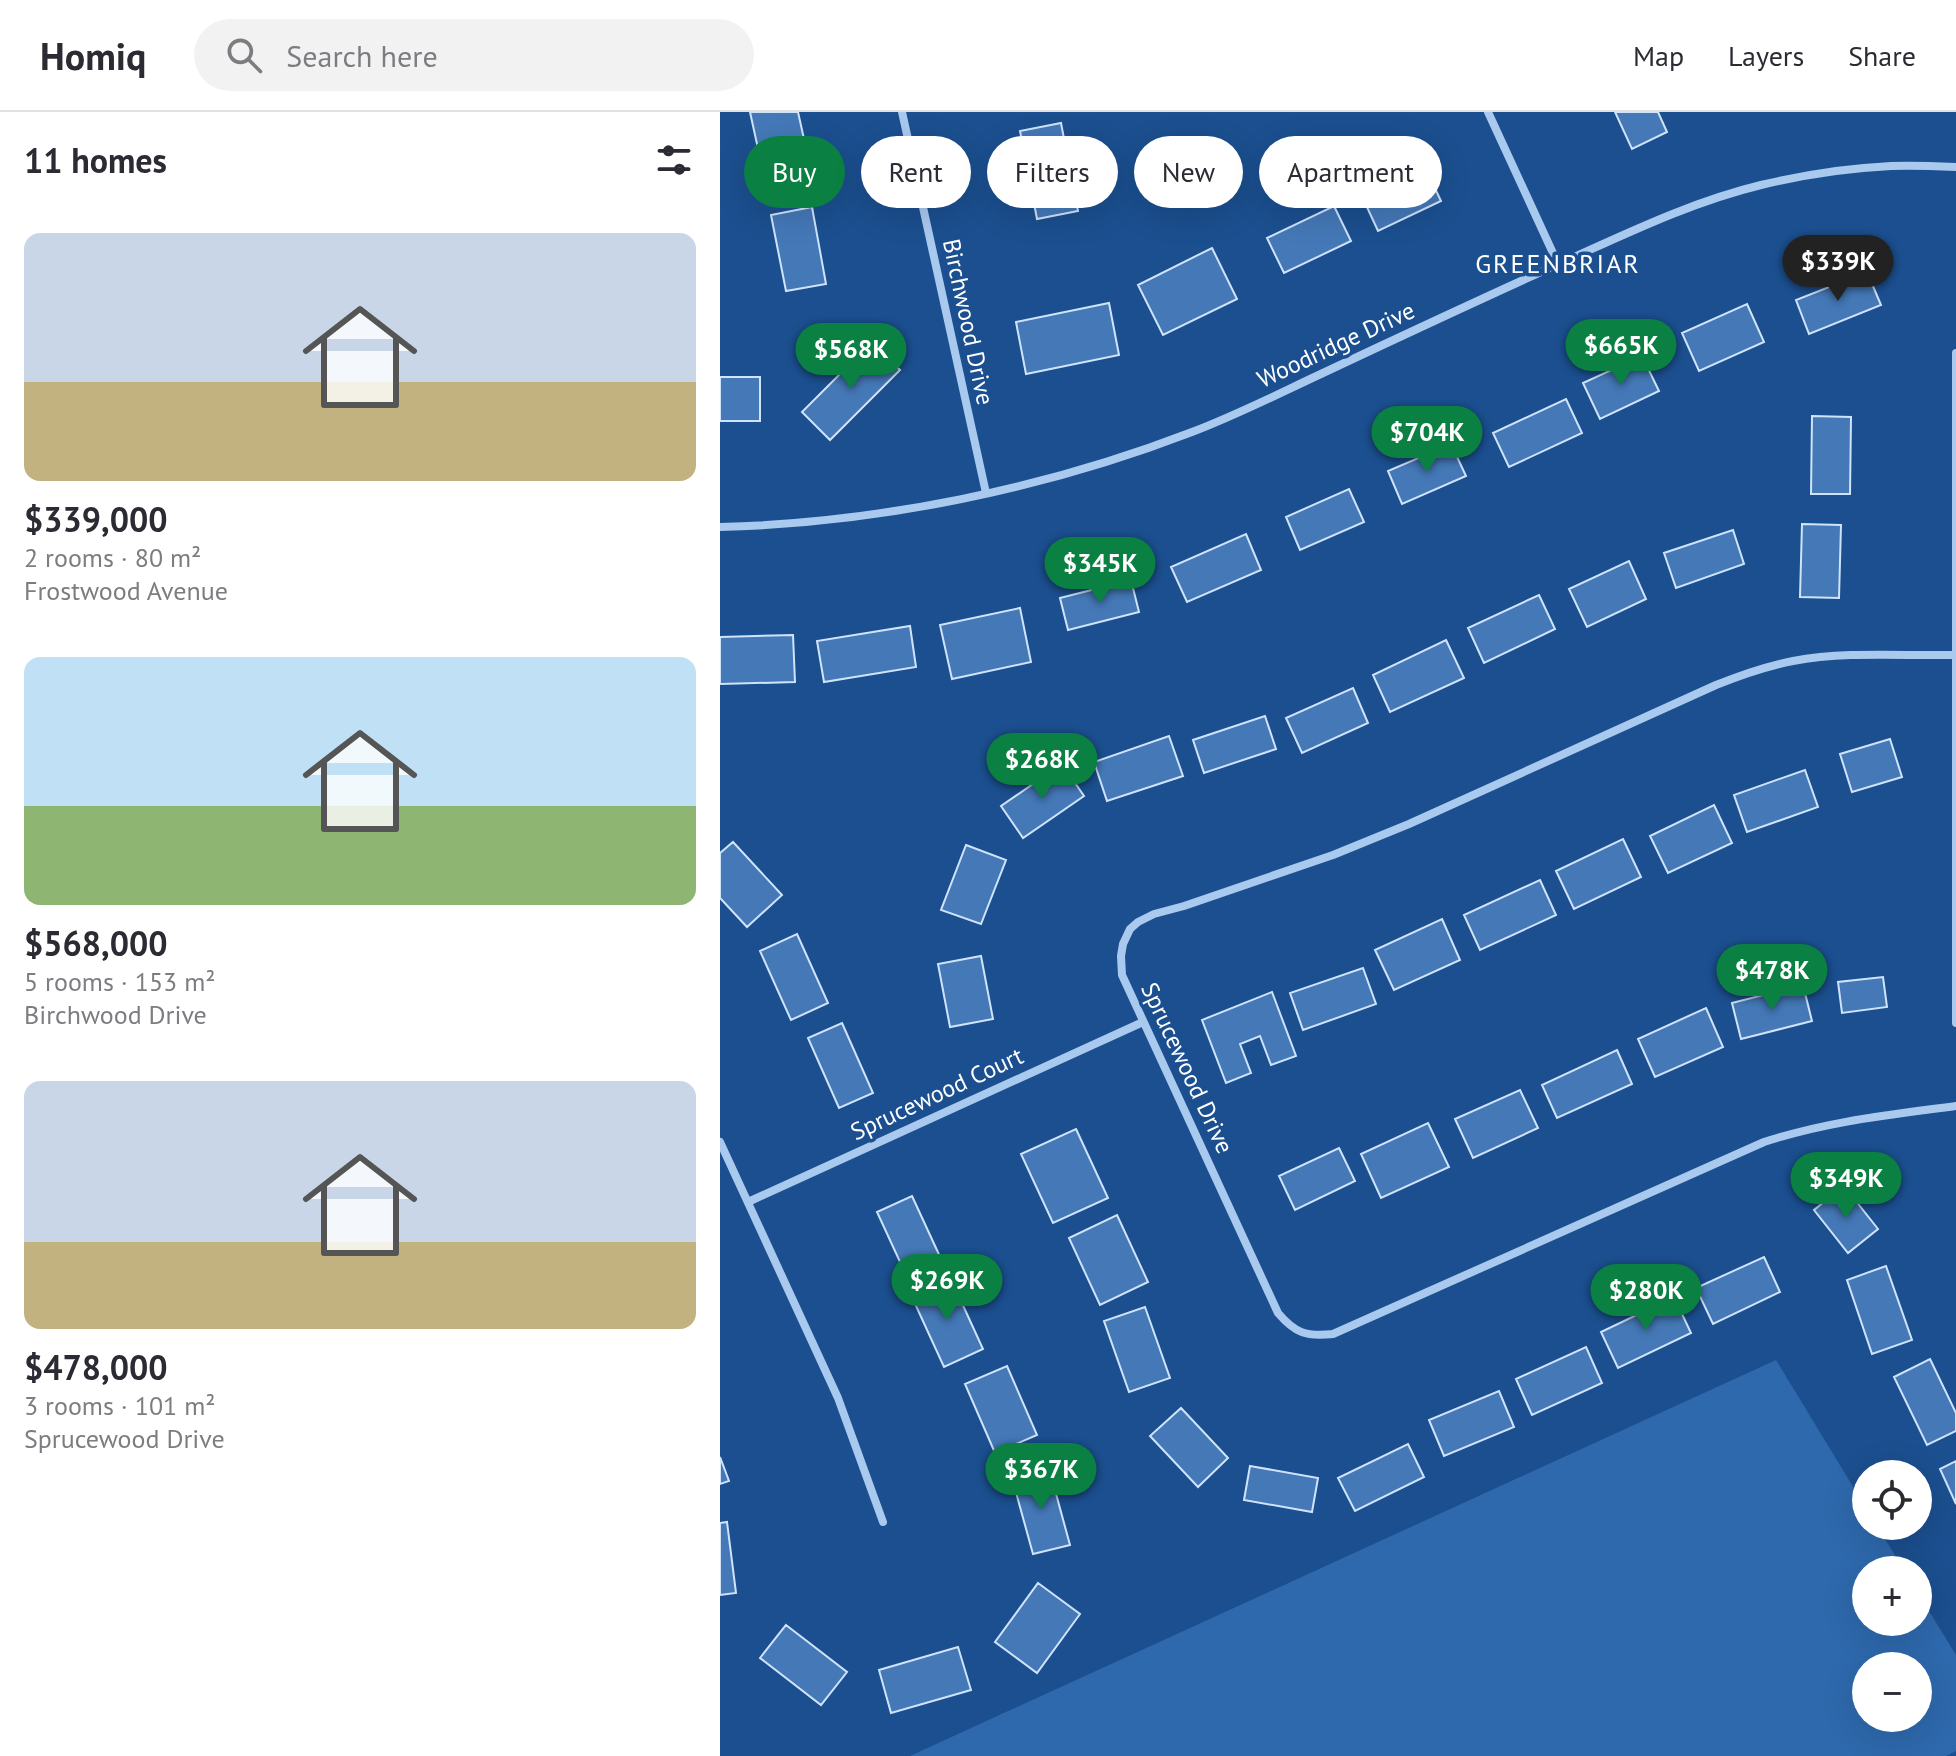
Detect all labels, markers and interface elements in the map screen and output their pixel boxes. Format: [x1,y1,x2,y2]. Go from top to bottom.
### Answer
search box [194,19,754,91]
text: Homiq [40,31,146,80]
icon: search [222,33,266,77]
text: Search here [286,36,438,75]
text: Map [1633,37,1684,74]
text: Layers [1728,37,1804,74]
text: Share [1848,37,1916,74]
chip: Buy [744,136,845,208]
chip: Rent [861,136,971,208]
chip: Filters [987,136,1118,208]
chip: New [1134,136,1243,208]
chip: Apartment [1259,136,1442,208]
text: 11 homes [24,138,167,182]
icon: filters [652,138,696,182]
pin: $339K [1782,235,1894,303]
street label: Birchwood Drive [936,236,1001,408]
text: $339K [1800,244,1876,277]
district label: GREENBRIAR [1475,247,1641,280]
icon: home [288,285,432,429]
street label: Woodridge Drive [1252,295,1420,395]
pin: $665K [1565,319,1677,387]
pin: $568K [795,323,907,391]
text: $665K [1583,328,1659,361]
text: $568K [813,332,889,365]
pin: $704K [1371,406,1483,474]
text: $704K [1389,415,1465,448]
text: $339,000 [24,497,168,541]
pin: $345K [1044,537,1156,605]
text: 2 rooms · 80 m² [24,541,201,574]
text: $345K [1062,546,1138,579]
text: Frostwood Avenue [24,574,228,607]
icon: home [288,709,432,853]
pin: $268K [986,733,1098,801]
text: $268K [1004,742,1080,775]
text: $568,000 [24,921,168,965]
pin: $478K [1716,944,1828,1012]
text: $478K [1734,953,1810,986]
text: 5 rooms · 153 m² [24,965,216,998]
street label: Sprucewood Drive [1134,977,1241,1158]
text: Birchwood Drive [24,998,207,1031]
street label: Sprucewood Court [845,1040,1028,1147]
icon: home [288,1133,432,1277]
pin: $349K [1790,1152,1902,1220]
text: $349K [1808,1161,1884,1194]
pin: $269K [891,1254,1003,1322]
text: $269K [909,1263,985,1296]
pin: $280K [1590,1264,1702,1332]
text: $280K [1608,1273,1684,1306]
text: $478,000 [24,1345,168,1389]
text: 3 rooms · 101 m² [24,1389,216,1422]
text: Sprucewood Drive [24,1422,225,1455]
pin: $367K [985,1443,1097,1511]
text: $367K [1003,1452,1079,1485]
map controls [1852,1460,1932,1732]
button: locate [1852,1460,1932,1540]
button: + [1852,1556,1932,1636]
button: − [1852,1652,1932,1732]

